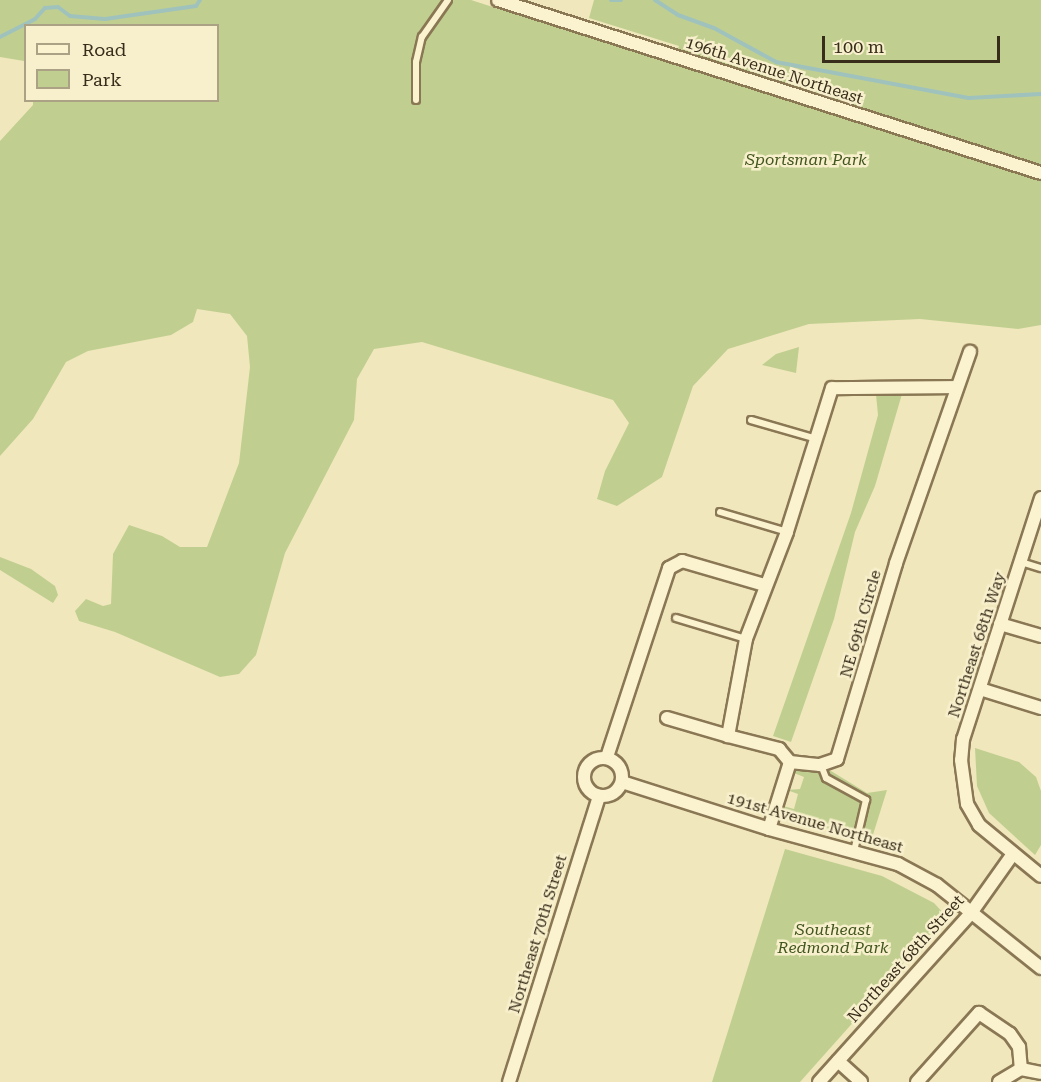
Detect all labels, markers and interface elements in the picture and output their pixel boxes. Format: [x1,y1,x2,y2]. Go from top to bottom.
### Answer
legend [24,24,219,102]
scale bar [825,24,1004,62]
street label: 196th Avenue Northeast [683,33,865,109]
text: 100 m [833,36,884,57]
text: Road [82,39,126,60]
text: Park [82,69,122,90]
park label: Sportsman Park [745,150,867,170]
street label: NE 69th Circle [836,568,886,680]
street label: Northeast 68th Way [944,570,1010,720]
street label: 191st Avenue Northeast [725,789,905,857]
street label: Northeast 70th Street [505,852,571,1016]
street label: Northeast 68th Street [844,891,968,1027]
park label: Southeast Redmond Park [778,920,888,958]

